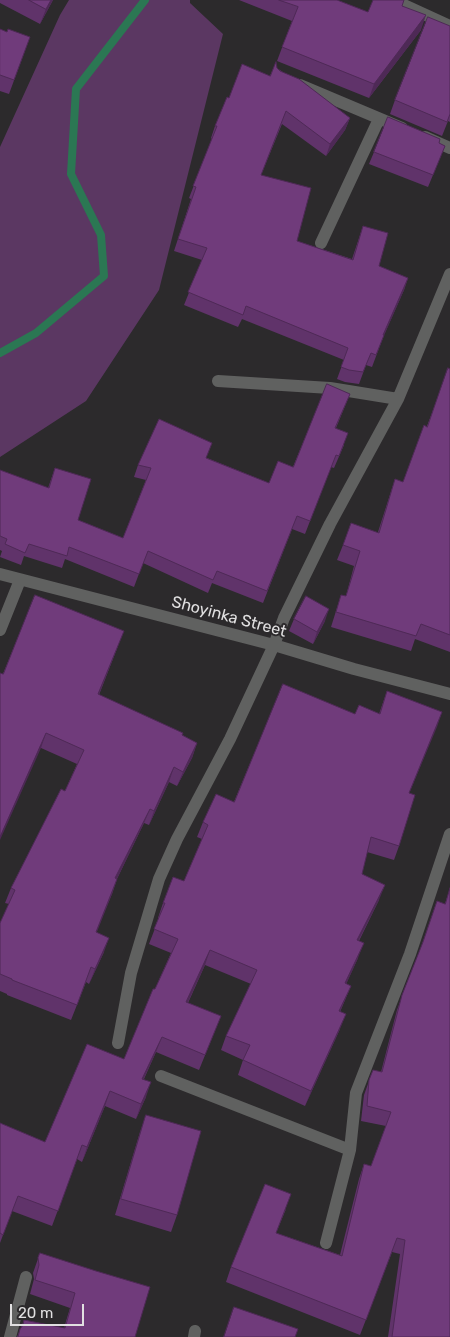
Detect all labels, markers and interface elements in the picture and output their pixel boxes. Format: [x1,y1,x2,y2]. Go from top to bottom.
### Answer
street label: Shoyinka Street [169,592,289,642]
scale bar [12,1294,86,1326]
text: 20 m [18,1304,53,1322]

